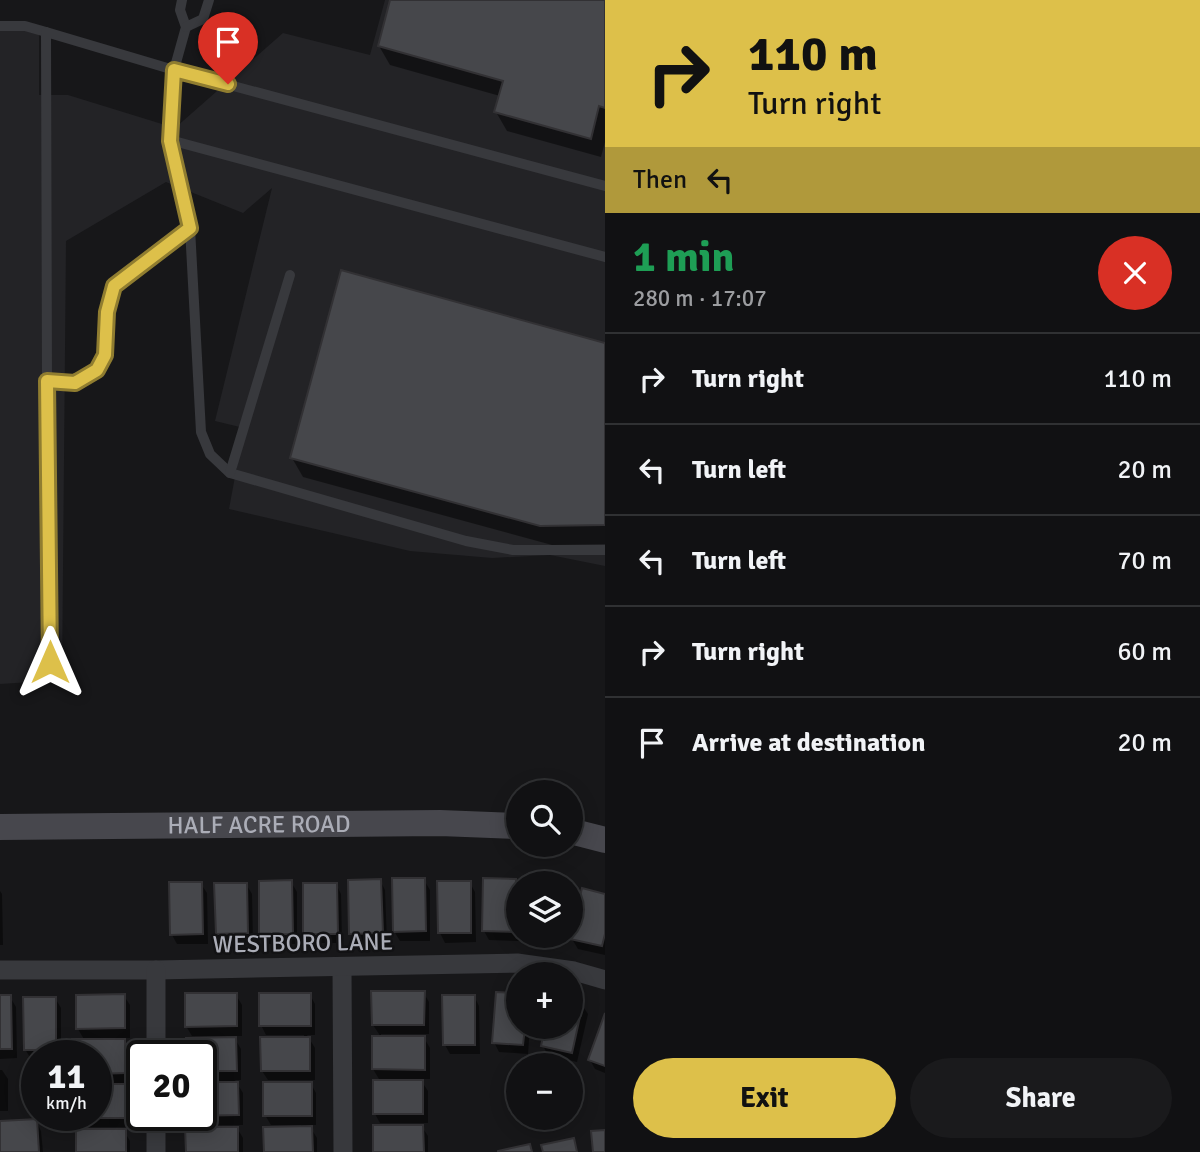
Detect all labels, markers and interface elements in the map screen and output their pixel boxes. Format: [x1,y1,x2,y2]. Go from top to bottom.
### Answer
pin [198,12.0,258,84]
icon: arrive [209,23,247,61]
text: 110 m [748,24,878,84]
icon: right [633,28,724,119]
text: Turn right [748,84,881,123]
icon: left [701,161,739,199]
text: Then [633,164,687,196]
text: 1 min [633,232,734,283]
button: close [1098,236,1172,310]
text: 280 m · 17:07 [633,284,767,313]
icon: right [633,360,671,398]
text: Turn right [692,363,804,395]
text: 110 m [1103,363,1172,395]
icon: left [633,451,671,489]
text: Turn left [692,454,786,486]
text: 20 m [1117,454,1172,486]
icon: left [633,542,671,580]
text: Turn left [692,545,786,577]
text: 70 m [1117,545,1172,577]
position arrow [13,625,87,699]
icon: right [633,633,671,671]
text: Turn right [692,636,804,668]
text: 60 m [1117,636,1172,668]
icon: arrive [633,724,671,762]
text: Arrive at destination [692,727,925,759]
text: 20 m [1117,727,1172,759]
map controls [506,780,583,1130]
button: search [506,780,583,857]
street label: HALF ACRE ROAD [167,809,351,840]
button: layers [506,871,583,948]
street label: WESTBORO LANE [212,926,394,960]
button: + [506,962,583,1039]
speed limit sign: 20 [126,1040,217,1131]
button: − [506,1053,583,1130]
text: 11 [48,1055,85,1098]
button: Exit [633,1058,896,1138]
button: Share [910,1058,1172,1138]
text: km/h [46,1092,87,1114]

